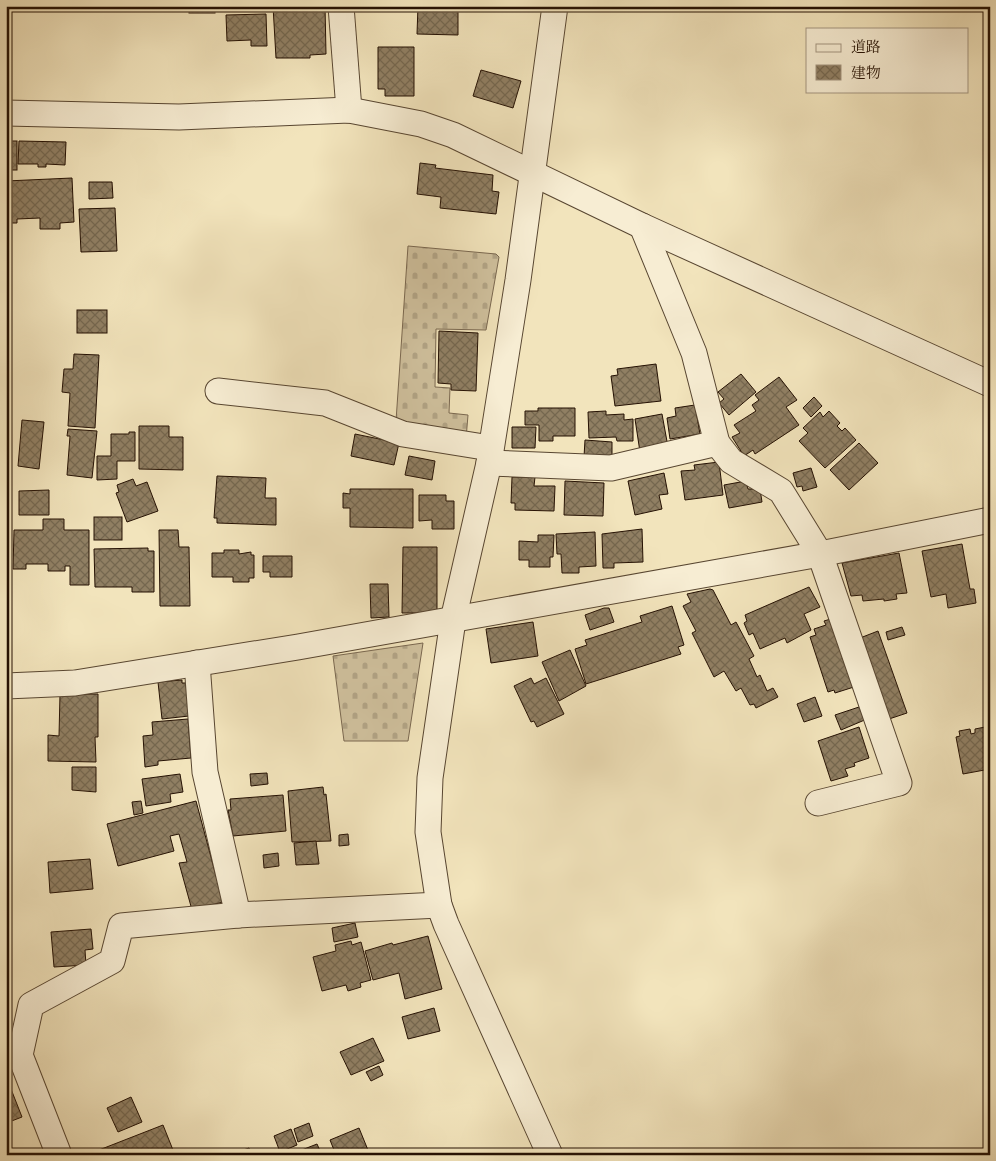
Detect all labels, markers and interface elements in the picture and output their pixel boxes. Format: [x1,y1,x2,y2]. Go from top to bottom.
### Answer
legend [806,28,968,92]
text: 道路 [851,38,881,57]
text: 建物 [851,64,881,83]

